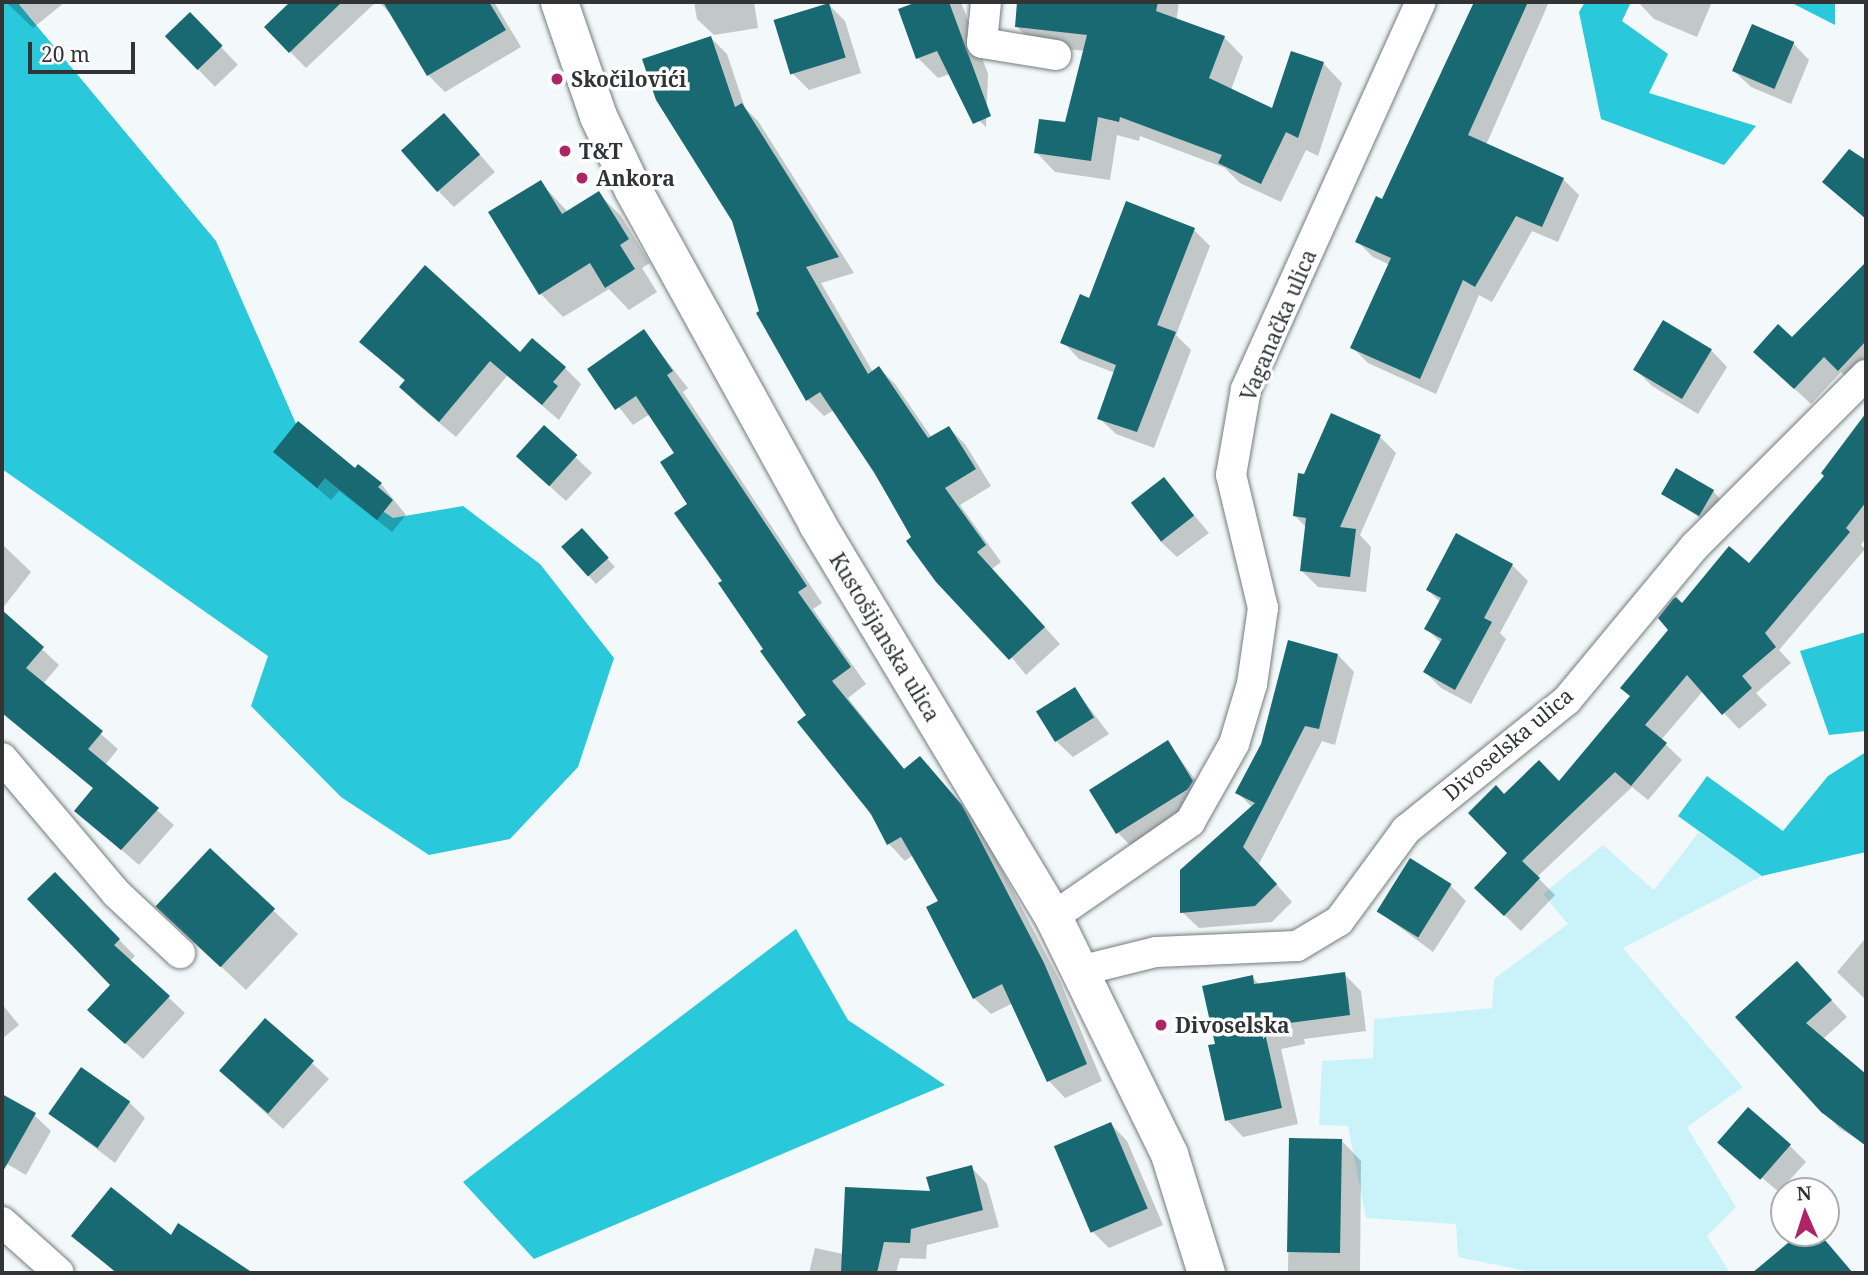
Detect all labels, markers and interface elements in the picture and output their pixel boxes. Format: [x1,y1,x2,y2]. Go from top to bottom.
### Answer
scale bar [32,28,138,72]
text: 20 m [41,40,90,68]
place label: Skočilovići [571,66,686,92]
marker: Skočilovići [549,71,565,87]
place label: T&T [579,138,622,164]
marker: T&T [557,143,573,159]
place label: Ankora [596,165,675,191]
marker: Ankora [574,170,590,186]
street label: Vaganačka ulica [1235,246,1321,404]
street label: Kustošijanska ulica [825,548,945,726]
street label: Divoselska ulica [1438,683,1578,805]
place label: Divoselska [1175,1012,1290,1038]
marker: Divoselska [1153,1017,1169,1033]
north arrow [1770,1177,1840,1247]
text: N [1796,1180,1812,1206]

